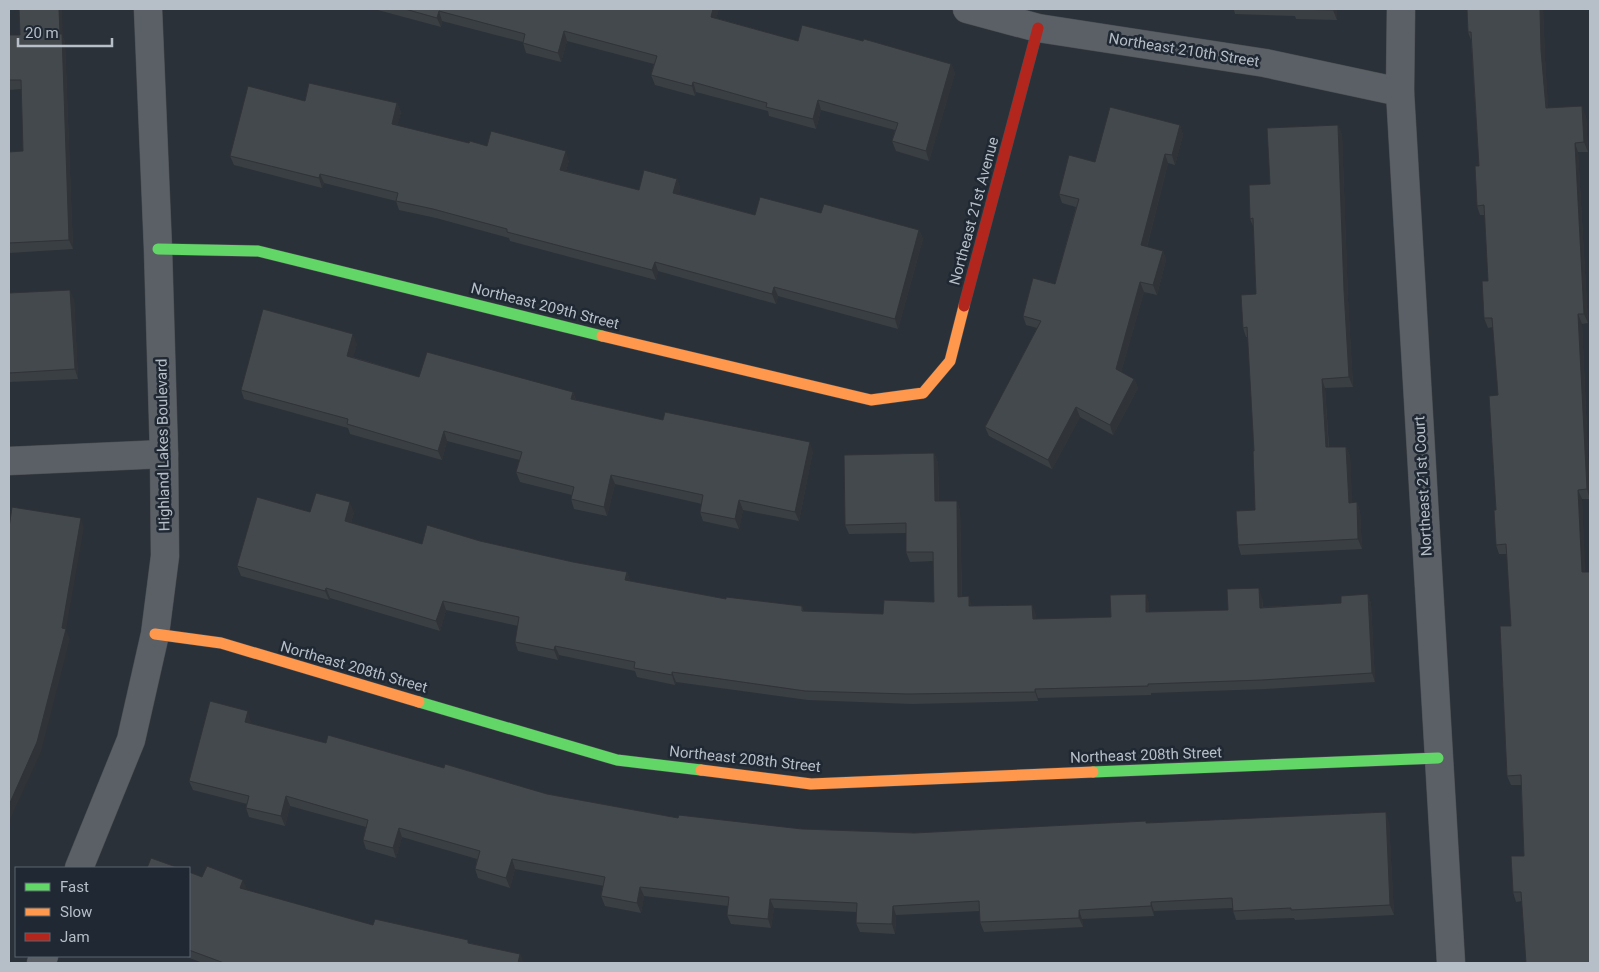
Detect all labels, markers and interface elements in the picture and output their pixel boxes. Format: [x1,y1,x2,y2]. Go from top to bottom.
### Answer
scale bar [18,15,111,47]
text: 20 m [25,24,59,42]
street label: Northeast 210th Street [1107,29,1261,71]
street label: Northeast 21st Avenue [946,135,1002,287]
street label: Northeast 209th Street [469,279,621,333]
street label: Highland Lakes Boulevard [152,358,174,532]
street label: Northeast 21st Court [1410,415,1436,557]
street label: Northeast 208th Street [278,637,430,697]
street label: Northeast 208th Street [668,742,822,776]
street label: Northeast 208th Street [1070,743,1222,767]
legend [15,867,190,957]
text: Fast [60,878,89,896]
text: Slow [60,903,92,921]
text: Jam [60,928,90,946]

